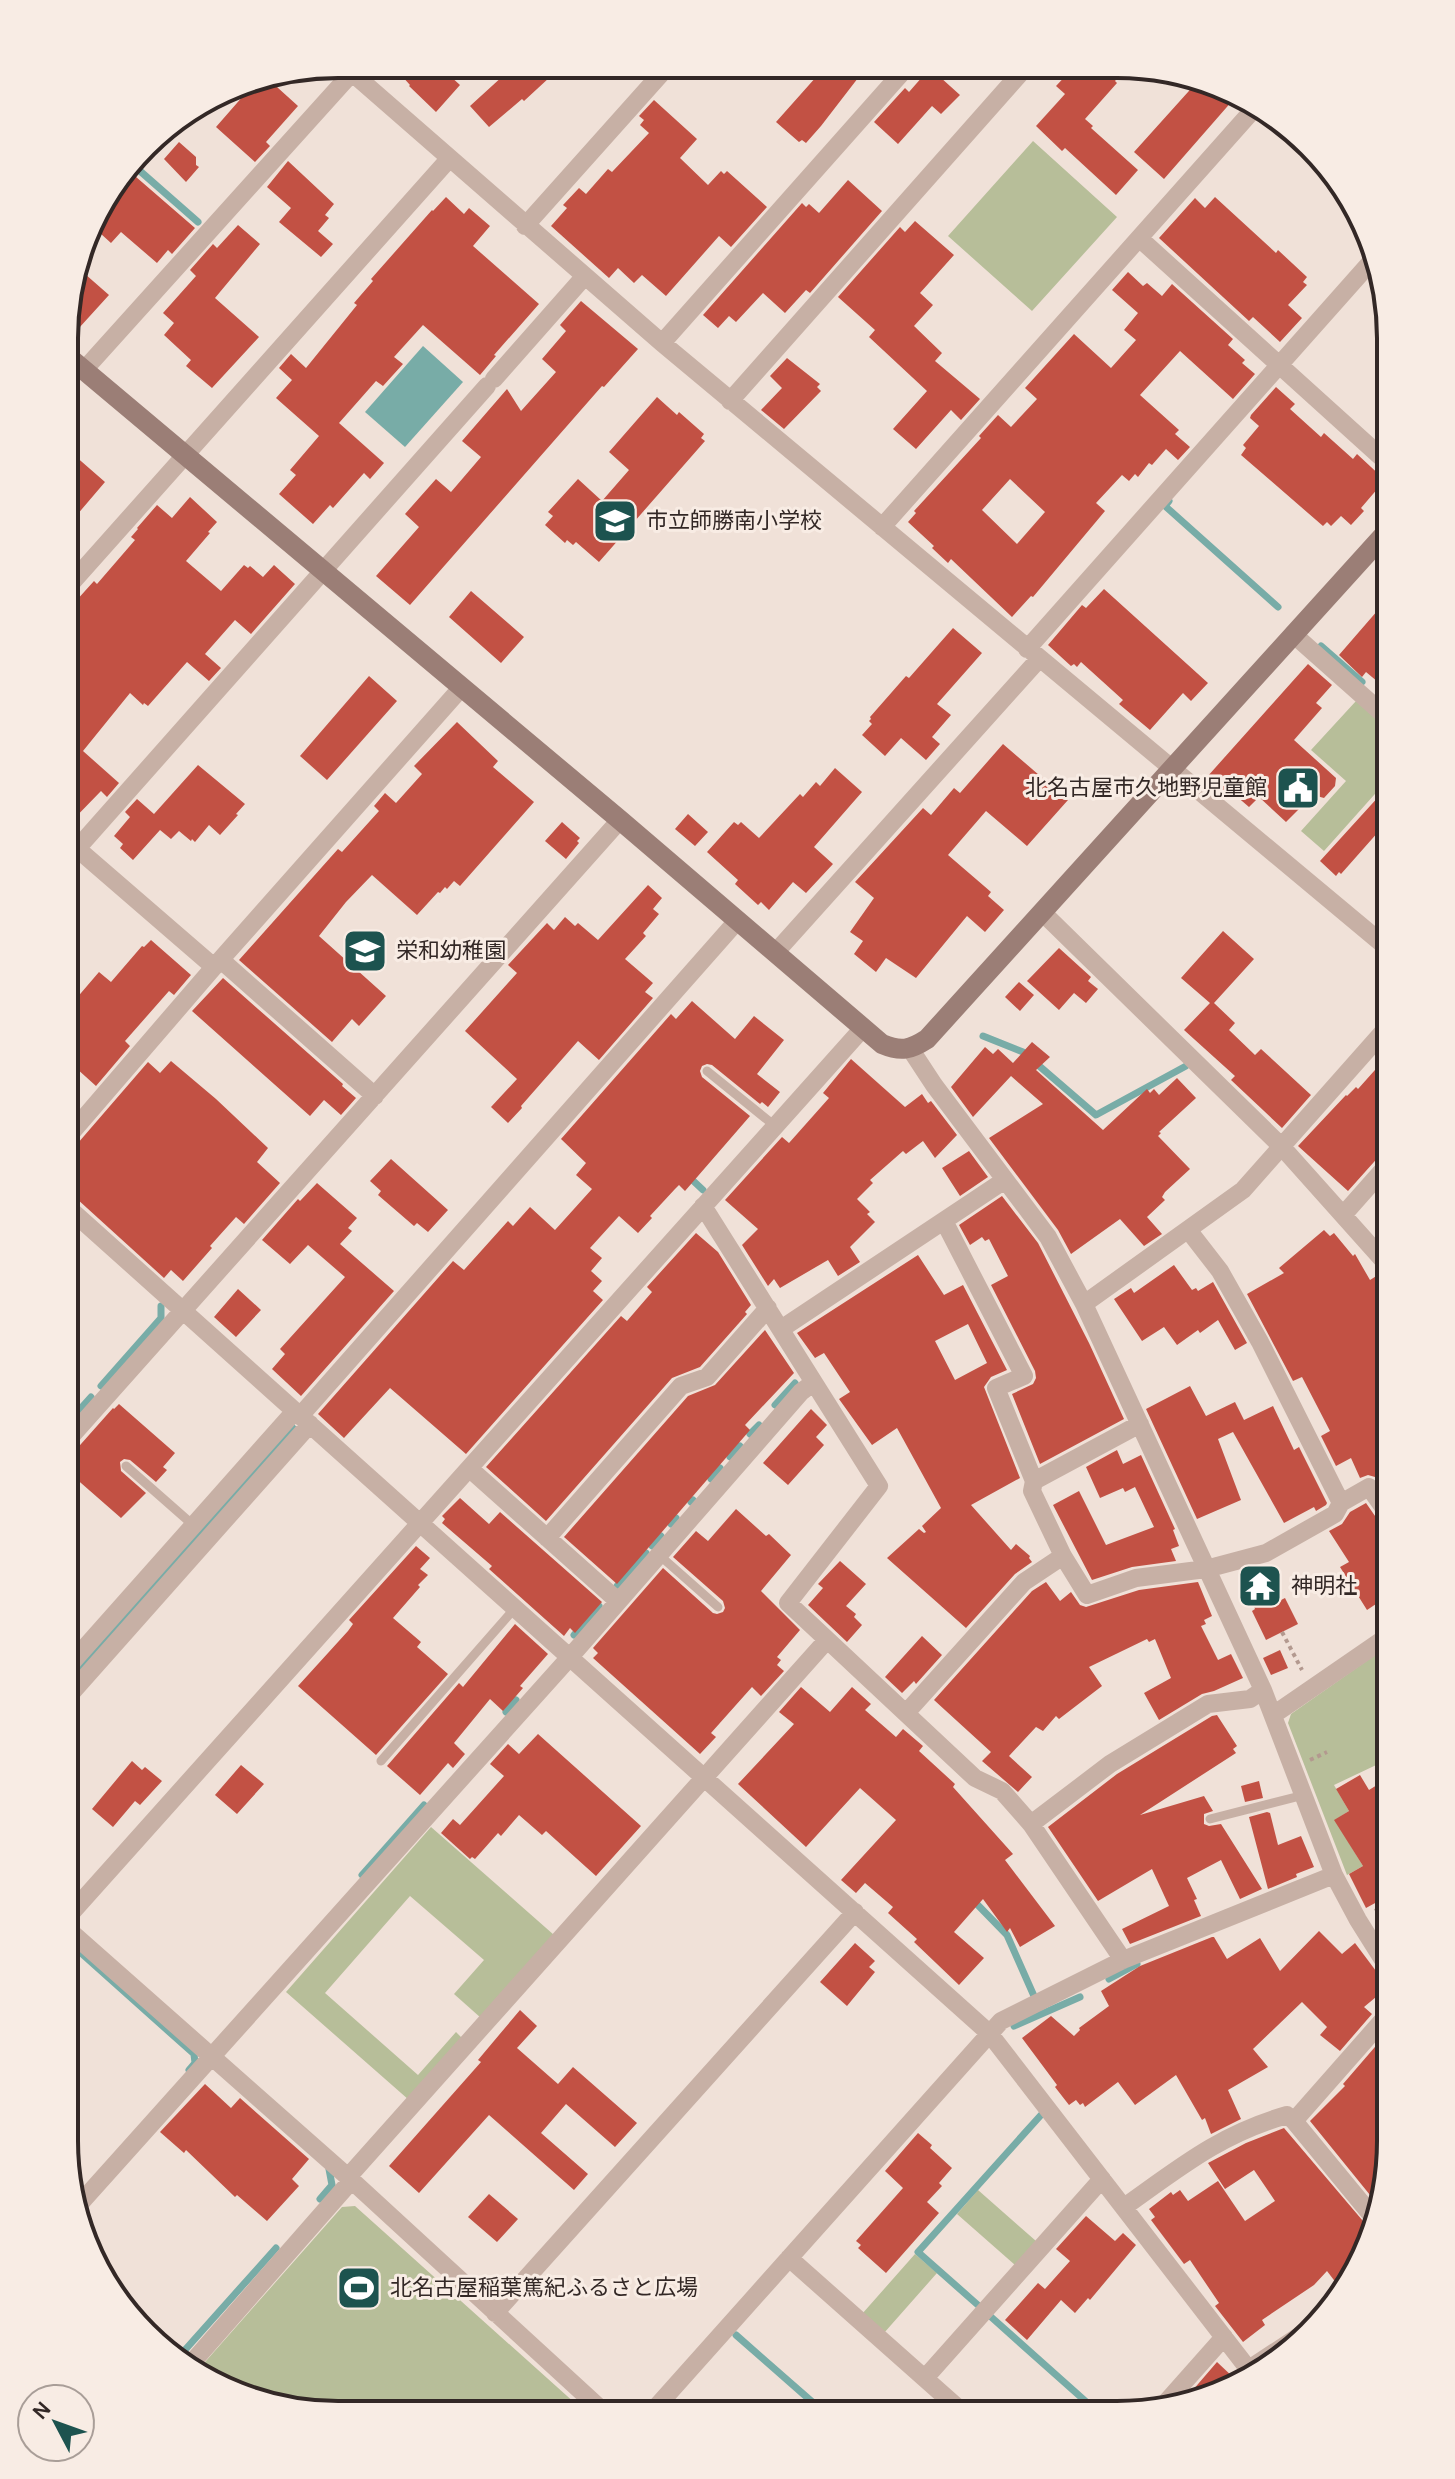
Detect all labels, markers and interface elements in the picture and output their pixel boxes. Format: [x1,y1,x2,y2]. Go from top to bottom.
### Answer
school or university icon: 市立師勝南小学校 [591,497,639,545]
place label: 市立師勝南小学校 [646,508,822,534]
public building icon: 北名古屋市久地野児童館 [1274,764,1322,812]
place label: 北名古屋市久地野児童館 [1025,775,1267,801]
school or university icon: 栄和幼稚園 [341,927,389,975]
place label: 栄和幼稚園 [396,938,506,964]
temple icon: 神明社 [1236,1562,1284,1610]
place label: 神明社 [1291,1573,1357,1599]
sports icon: 北名古屋稲葉篤紀ふるさと広場 [335,2264,383,2312]
place label: 北名古屋稲葉篤紀ふるさと広場 [390,2275,698,2301]
north arrow [16,2383,96,2463]
text: N [27,2396,57,2425]

